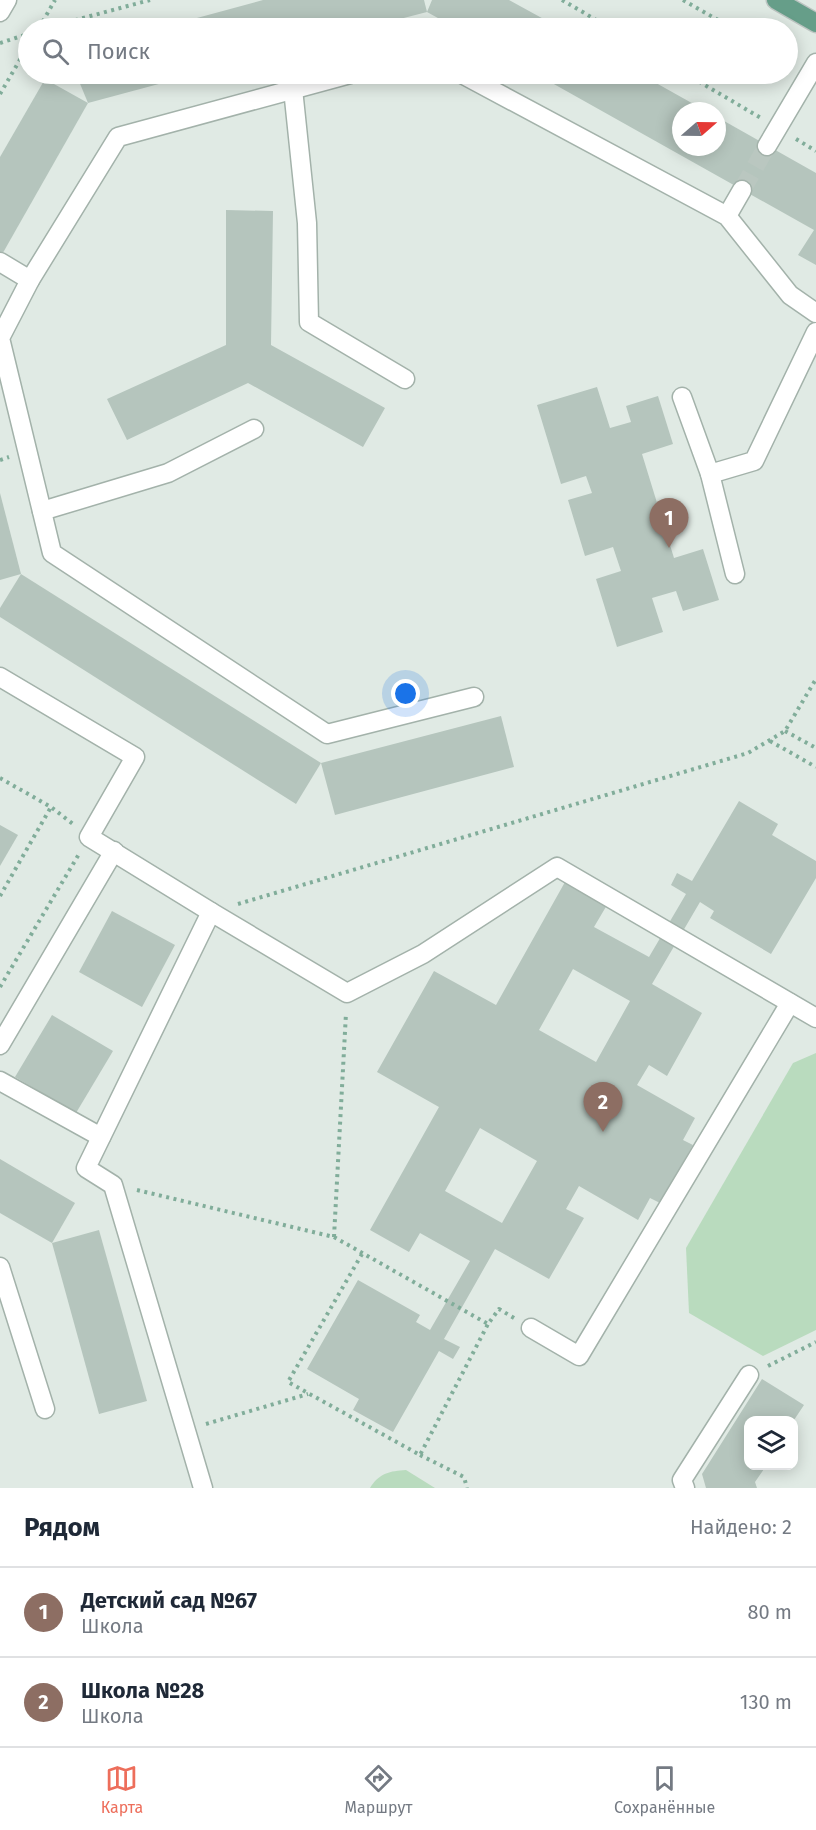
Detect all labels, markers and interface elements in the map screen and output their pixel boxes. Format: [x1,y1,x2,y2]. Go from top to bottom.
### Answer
search box [18,18,798,84]
icon: search [39,35,72,68]
text: Поиск [87,38,150,65]
north arrow [672,102,726,156]
pin: 1 [650,498,688,548]
your location [391,679,420,708]
pin: 2 [584,1082,622,1132]
map controls [744,1416,798,1470]
button: layers [744,1416,798,1470]
text: Рядом [24,1512,100,1543]
text: Найдено: 2 [690,1515,792,1539]
text: Детский сад №67 [81,1587,257,1614]
text: 1 [39,1600,48,1624]
text: 80 m [747,1600,792,1624]
text: Школа [81,1614,144,1638]
text: Школа №28 [81,1677,204,1704]
text: 2 [38,1690,49,1714]
text: 130 m [740,1690,792,1714]
text: Школа [81,1704,144,1728]
tab: Карта [101,1762,143,1817]
tab: Маршрут [345,1762,413,1817]
tab: Сохранённые [614,1762,715,1817]

